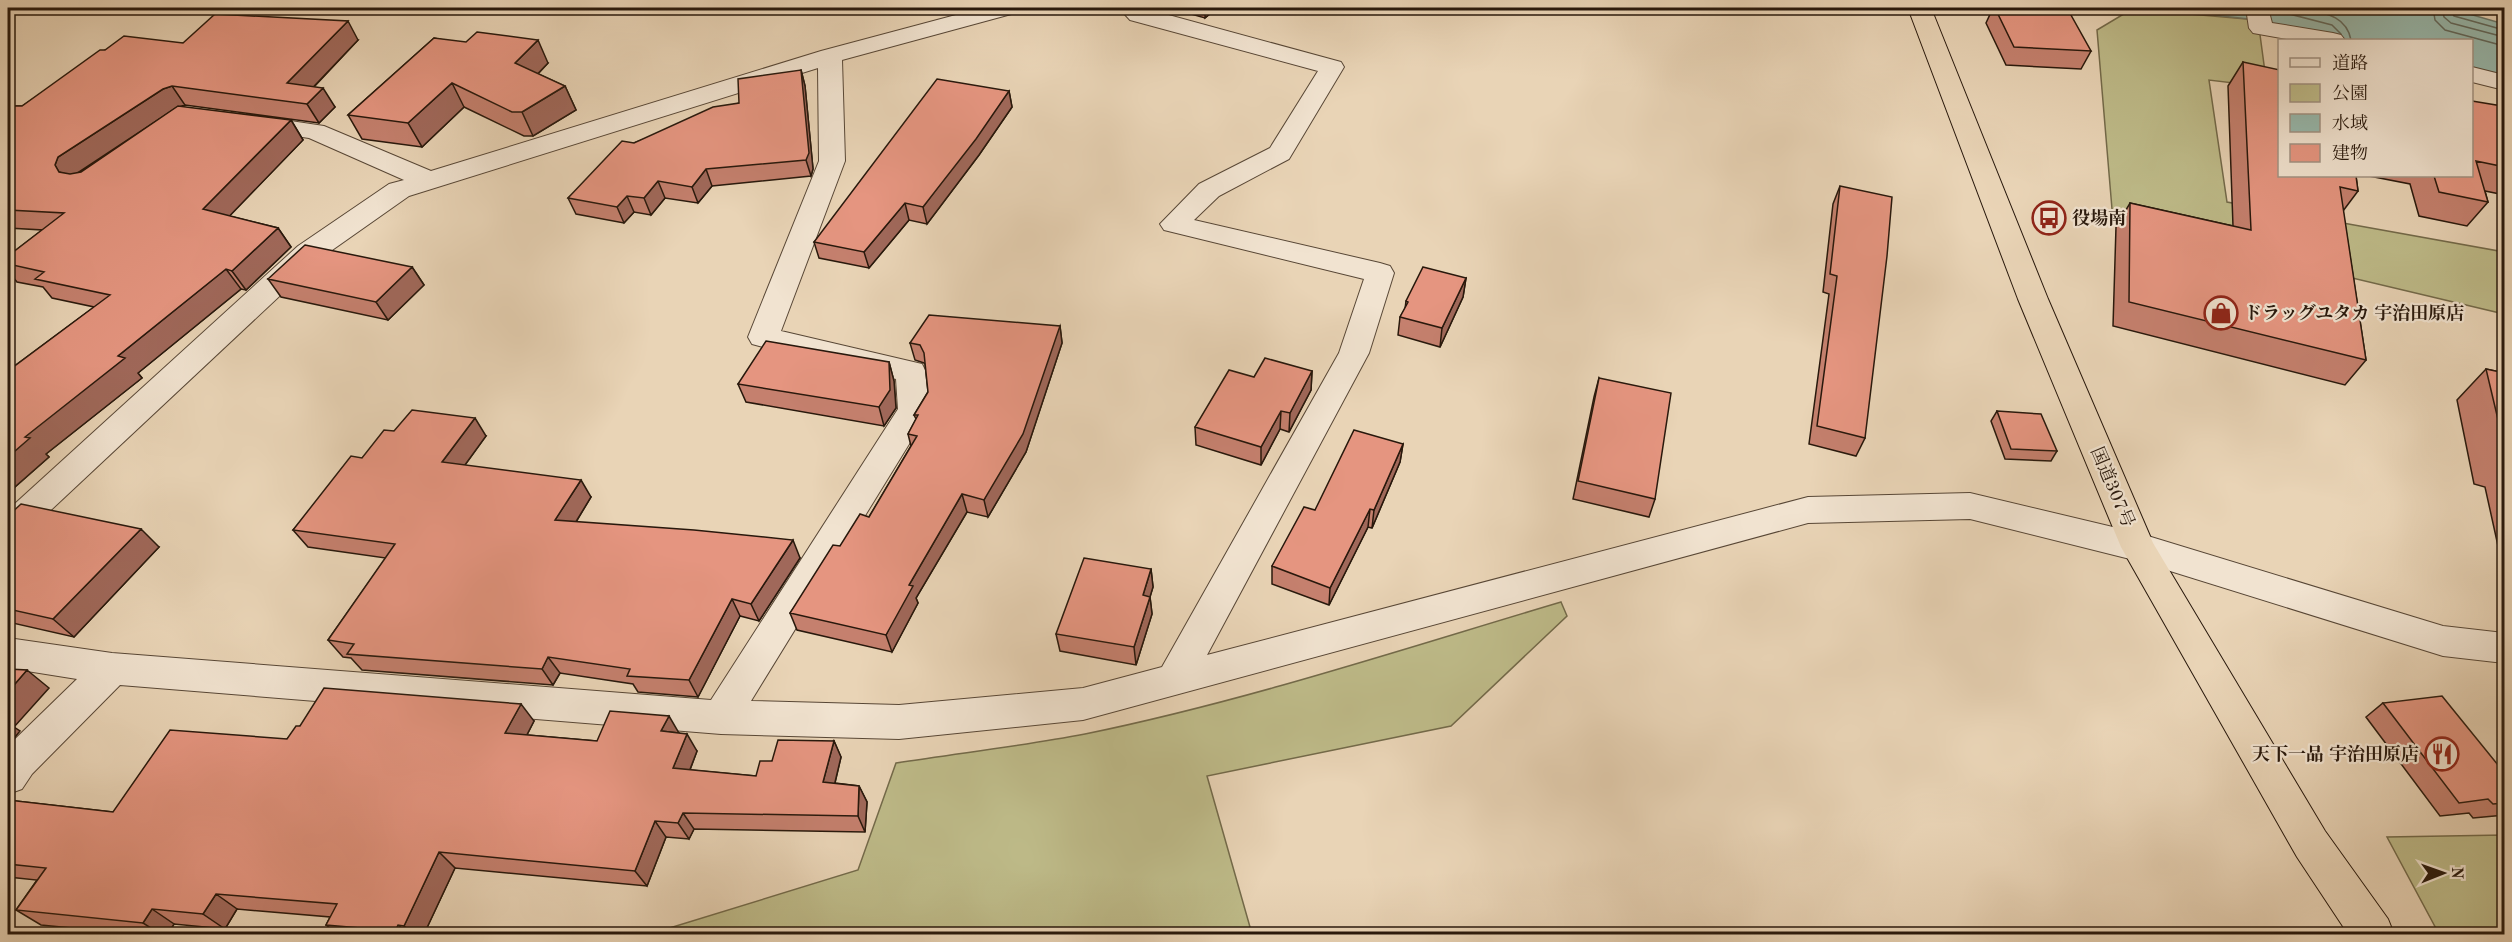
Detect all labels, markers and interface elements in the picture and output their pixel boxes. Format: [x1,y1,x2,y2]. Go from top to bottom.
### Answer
legend [2278,39,2473,177]
text: 道路 [2332,53,2368,73]
text: 公園 [2332,84,2368,103]
text: 水域 [2332,113,2368,133]
text: 建物 [2332,143,2368,163]
bus stop icon: 役場南 [2031,200,2067,236]
place label: 役場南 [2072,208,2126,228]
shop icon: ドラッグユタカ 宇治田原店 [2203,295,2239,331]
place label: ドラッグユタカ 宇治田原店 [2244,303,2464,323]
street label: 国道307号 [2087,444,2139,530]
restaurant icon: 天下一品 宇治田原店 [2424,736,2460,772]
place label: 天下一品 宇治田原店 [2252,744,2419,764]
north arrow [2413,843,2473,903]
text: N [2448,867,2464,880]

